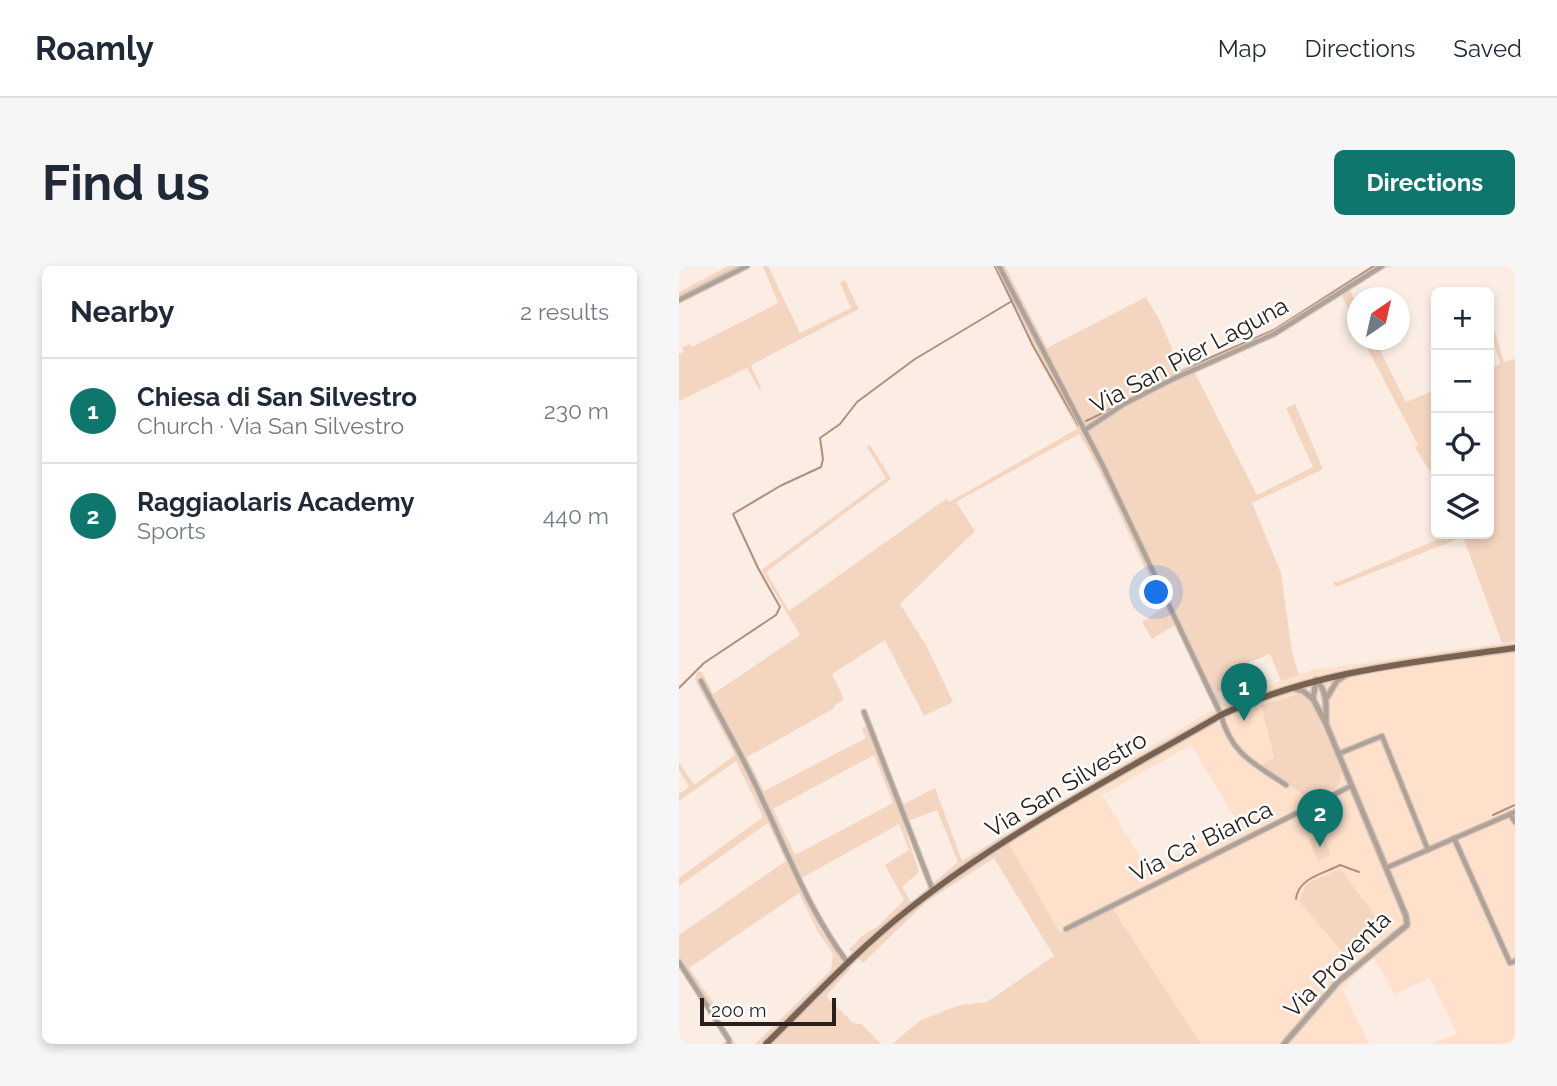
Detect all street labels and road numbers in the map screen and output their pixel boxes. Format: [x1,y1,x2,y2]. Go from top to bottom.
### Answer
street label: Via San Pier Laguna [1085,291,1293,419]
street label: Via San Silvestro [980,724,1152,844]
street label: Via Ca' Bianca [1125,794,1277,888]
street label: Via Proventa [1278,905,1396,1023]

